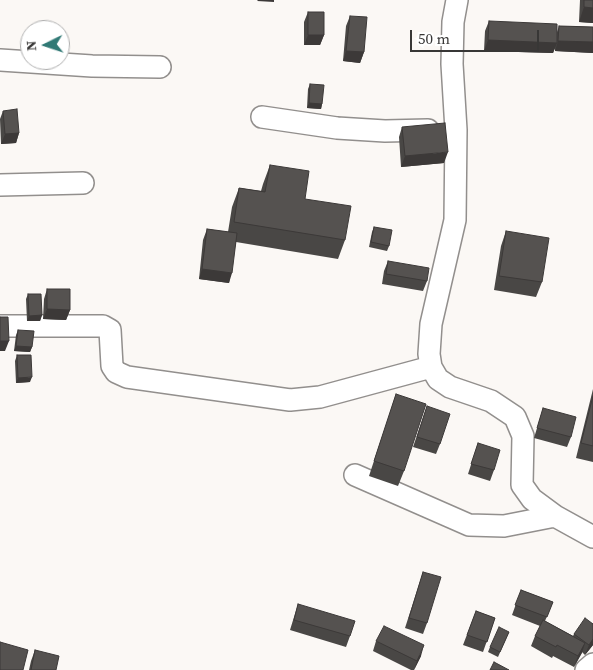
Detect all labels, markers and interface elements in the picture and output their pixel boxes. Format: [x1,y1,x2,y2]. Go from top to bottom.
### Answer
north arrow [20,20,70,70]
scale bar [413,20,542,52]
text: 50 m [418,28,450,49]
text: N [21,40,41,52]

